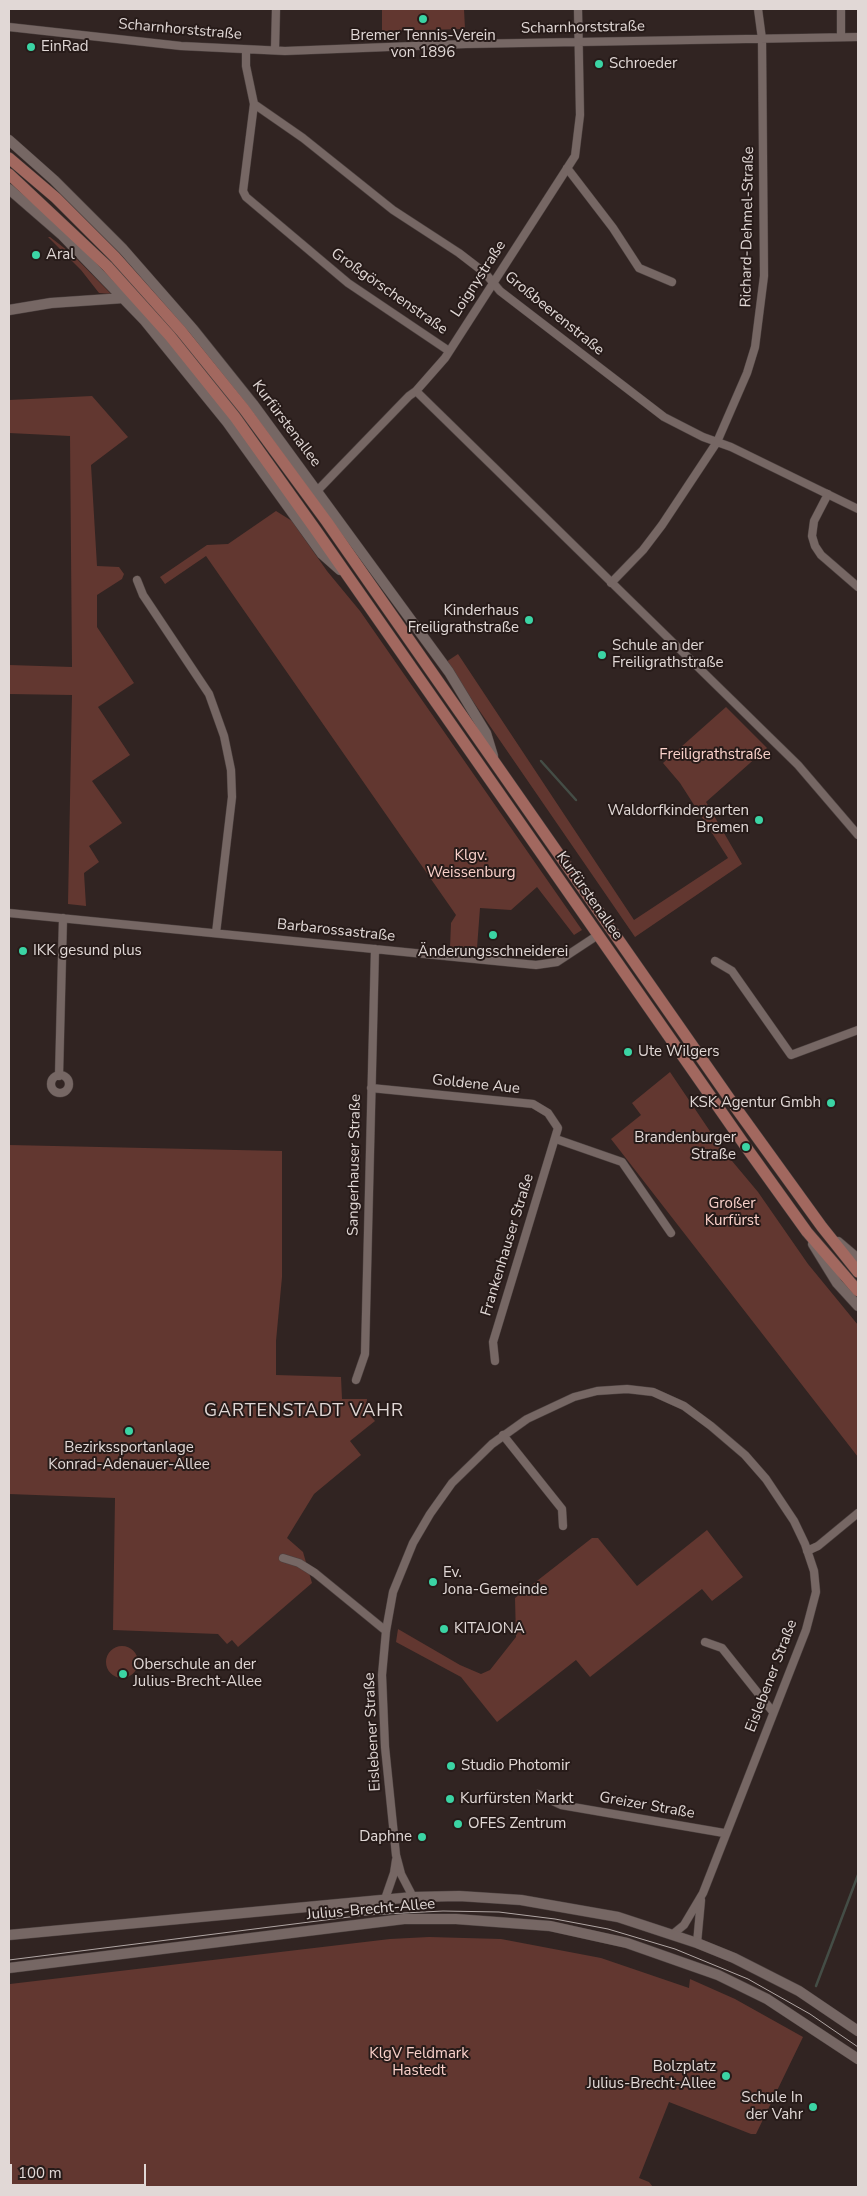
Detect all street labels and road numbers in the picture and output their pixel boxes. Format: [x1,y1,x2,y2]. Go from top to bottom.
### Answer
street label: Scharnhorststraße [117,16,243,44]
street label: Scharnhorststraße [521,18,645,38]
street label: Richard-Dehmel-Straße [738,146,758,308]
street label: Loignystraße [448,237,510,321]
street label: Großgörschenstraße [327,245,451,339]
street label: Großbeerenstraße [501,268,607,360]
street label: Kurfürstenallee [248,377,324,471]
street label: Kurfürstenallee [552,848,626,944]
street label: Barbarossastraße [276,916,396,946]
street label: Goldene Aue [431,1071,521,1099]
street label: Sangerhauser Straße [345,1094,365,1236]
street label: Frankenhauser Straße [478,1172,538,1318]
street label: Eislebener Straße [742,1617,802,1735]
street label: Eislebener Straße [361,1672,385,1792]
street label: Greizer Straße [598,1789,696,1823]
street label: Julius-Brecht-Allee [306,1895,436,1925]

